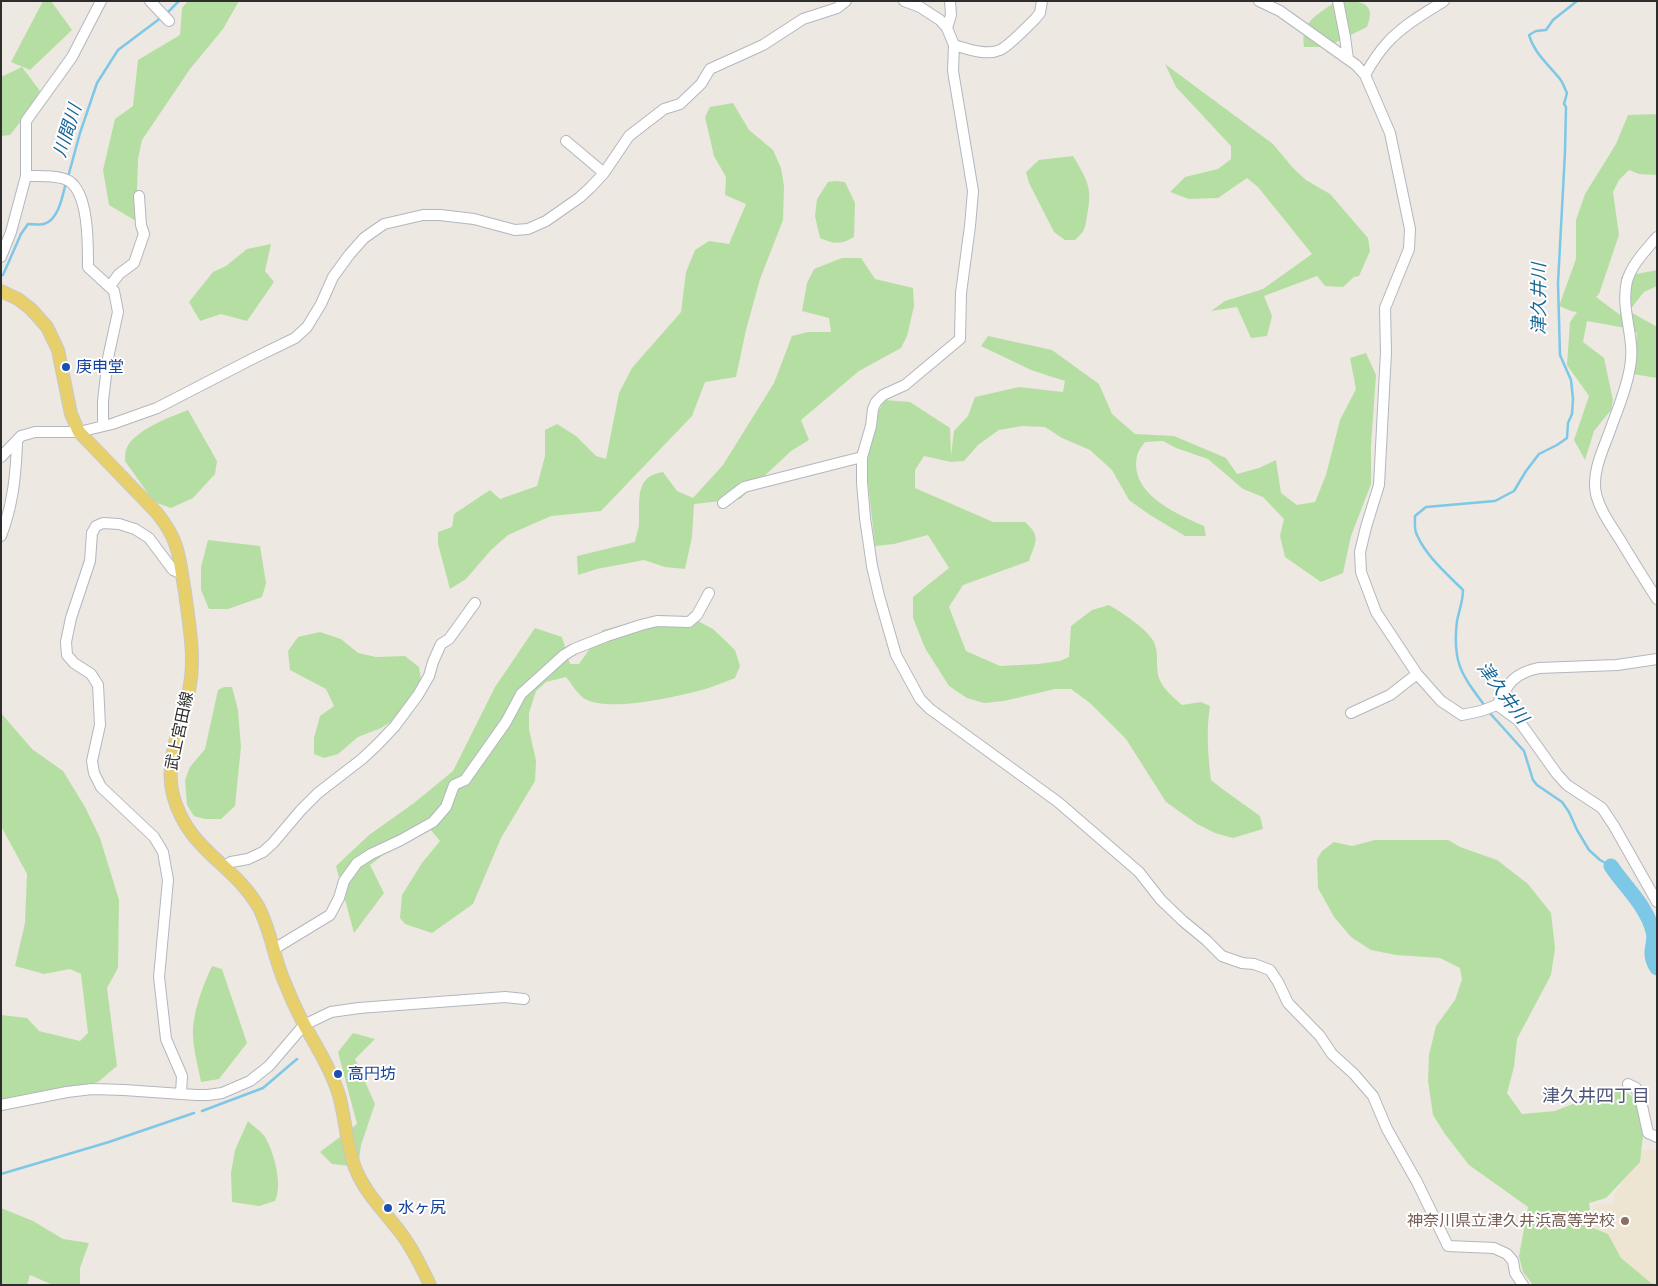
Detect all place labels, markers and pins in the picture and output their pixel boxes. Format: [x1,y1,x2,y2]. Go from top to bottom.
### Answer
place label: 庚申堂 [76,357,124,377]
marker: 庚申堂 [60,361,72,373]
place label: 高円坊 [348,1064,396,1084]
marker: 高円坊 [332,1068,344,1080]
place label: 水ヶ尻 [398,1198,446,1218]
marker: 水ヶ尻 [382,1202,394,1214]
place label: 神奈川県立津久井浜高等学校 [1407,1211,1615,1231]
marker: 神奈川県立津久井浜高等学校 [1619,1215,1631,1227]

